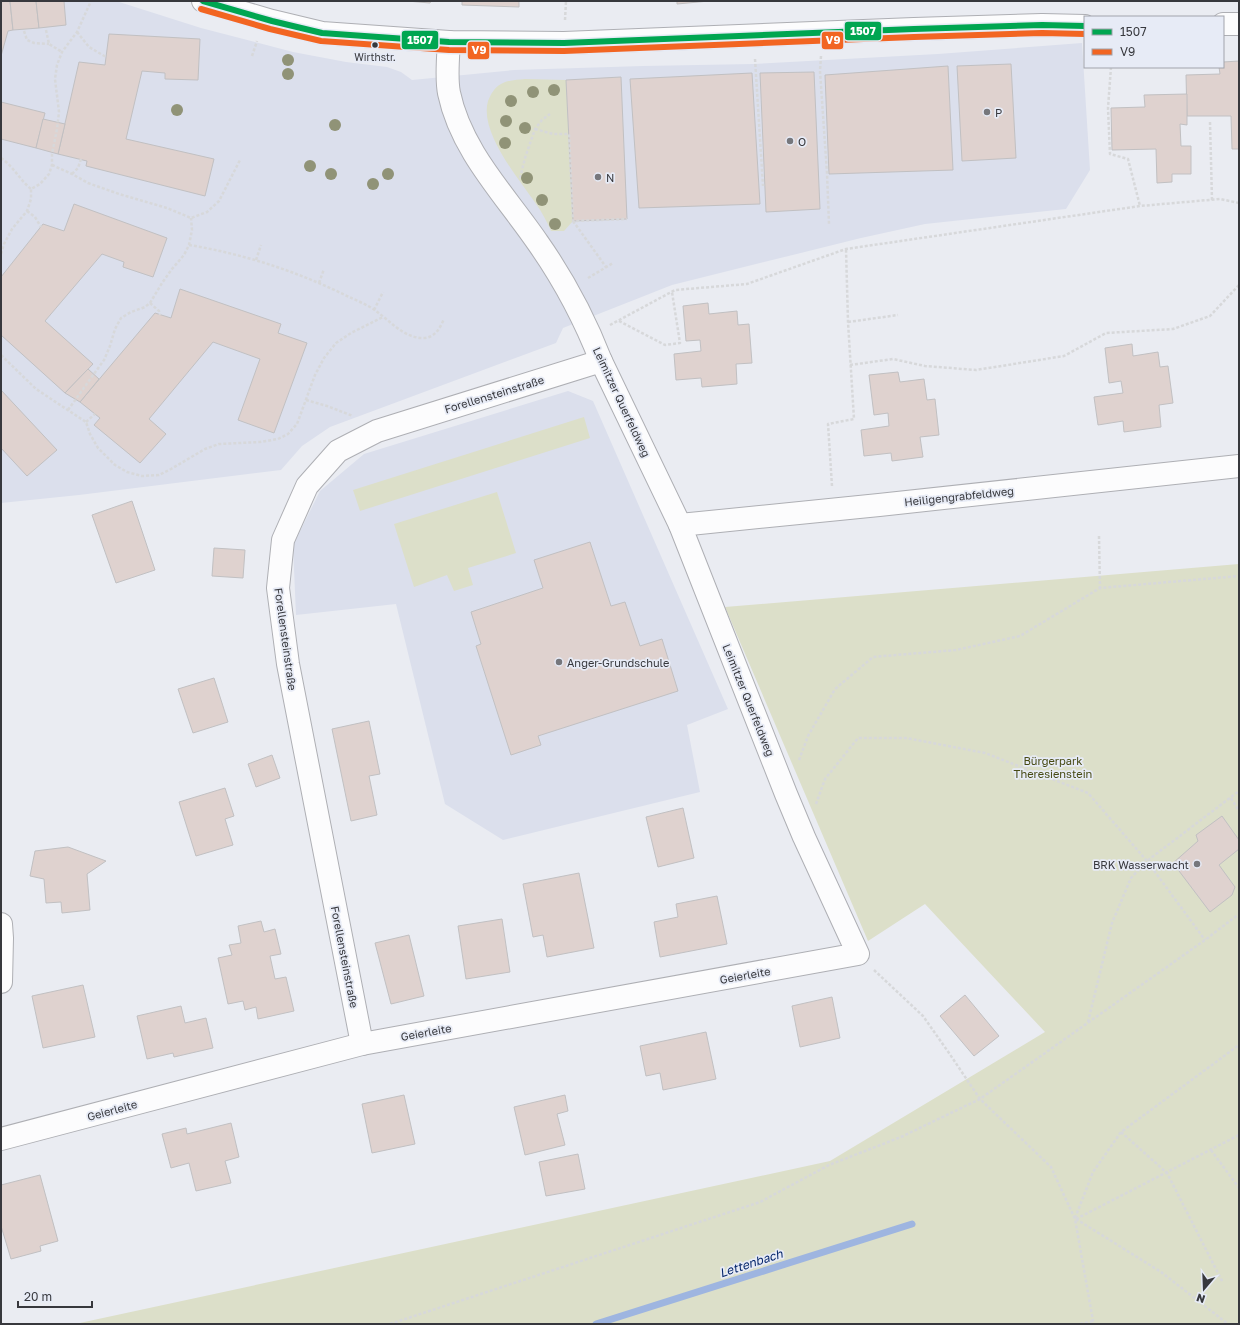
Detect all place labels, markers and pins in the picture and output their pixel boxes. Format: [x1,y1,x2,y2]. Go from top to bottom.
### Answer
marker: Wirthstr. [370,40,380,50]
place label: Wirthstr. [354,51,396,63]
place label: P [995,106,1002,119]
marker: P [982,107,992,117]
place label: O [798,135,806,148]
marker: O [785,136,795,146]
place label: N [606,171,614,184]
marker: N [593,172,603,182]
place label: Anger-Grundschule [567,656,669,669]
marker: Anger-Grundschule [554,657,564,667]
place label: BRK Wasserwacht [1093,858,1189,871]
marker: BRK Wasserwacht [1192,859,1202,869]

